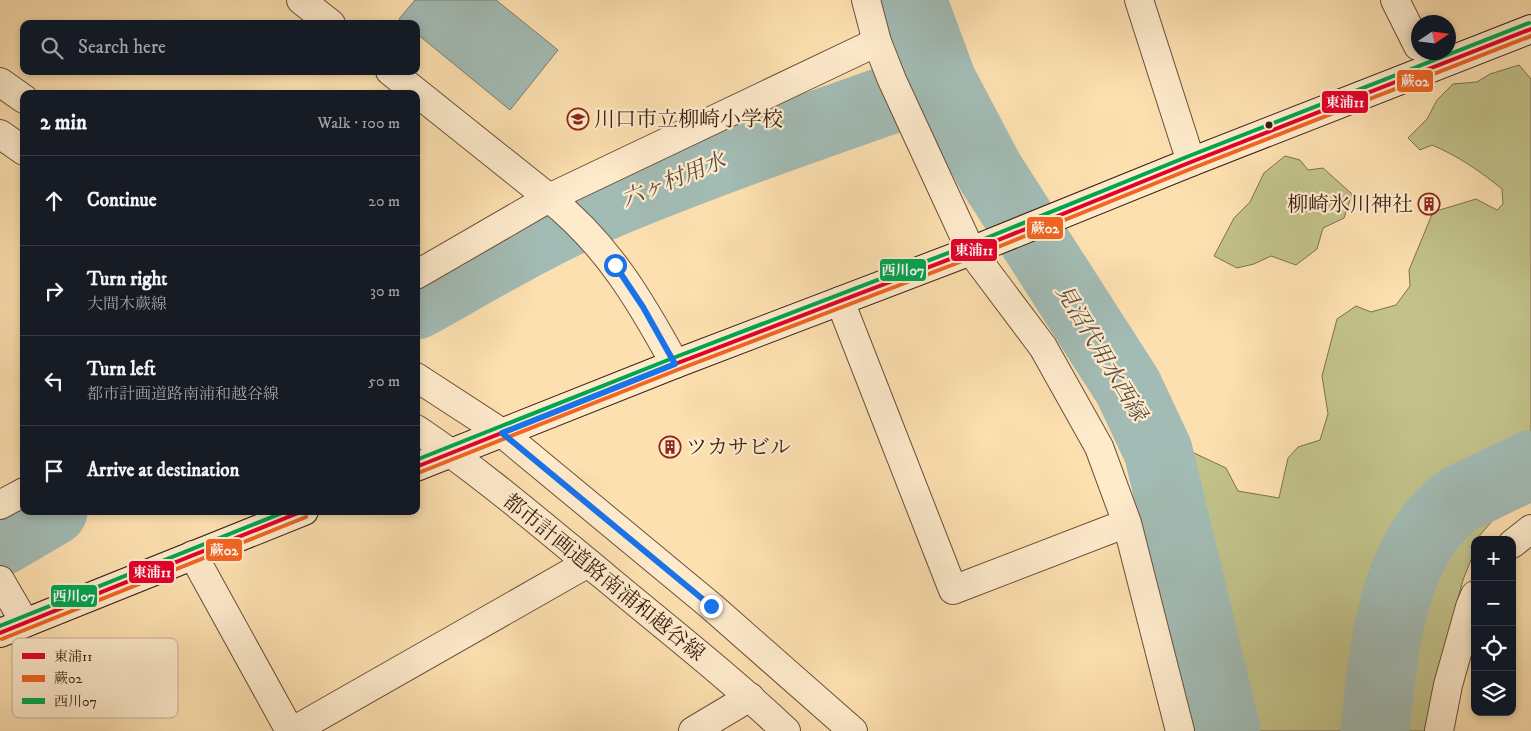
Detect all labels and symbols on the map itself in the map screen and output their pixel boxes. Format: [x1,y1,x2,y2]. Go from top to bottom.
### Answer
north arrow [1411,15,1456,60]
line badge: 蕨02 [1396,69,1434,93]
text: 蕨02 [1401,73,1430,91]
line badge: 東浦11 [1321,90,1369,114]
text: 東浦11 [1326,94,1364,112]
school or university icon: 川口市立柳崎小学校 [566,107,590,131]
place label: 川口市立柳崎小学校 [594,107,783,133]
unlabelled marker [1264,120,1274,130]
water label: 六ヶ村用水 [618,147,731,214]
place label: 柳崎氷川神社 [1287,192,1413,218]
building icon: 柳崎氷川神社 [1417,192,1441,216]
line badge: 蕨02 [1026,216,1064,240]
text: 蕨02 [1031,220,1060,238]
line badge: 東浦11 [950,238,998,262]
text: 東浦11 [955,242,993,260]
route start [604,254,627,277]
line badge: 西川07 [879,258,927,282]
text: 西川07 [882,262,924,280]
water label: 見沼代用水西縁 [1049,280,1153,428]
building icon: ツカサビル [658,435,682,459]
place label: ツカサビル [686,435,791,461]
street label: 都市計画道路南浦和越谷線 [497,488,709,667]
line badge: 蕨02 [205,538,243,562]
text: 蕨02 [210,542,239,560]
line badge: 東浦11 [128,560,175,584]
text: 東浦11 [133,564,171,582]
line badge: 西川07 [50,584,98,608]
text: 西川07 [53,588,95,606]
route end [700,595,723,618]
legend [12,638,178,718]
text: 東浦11 [54,648,92,666]
text: 蕨02 [54,670,83,688]
text: 西川07 [54,693,97,711]

